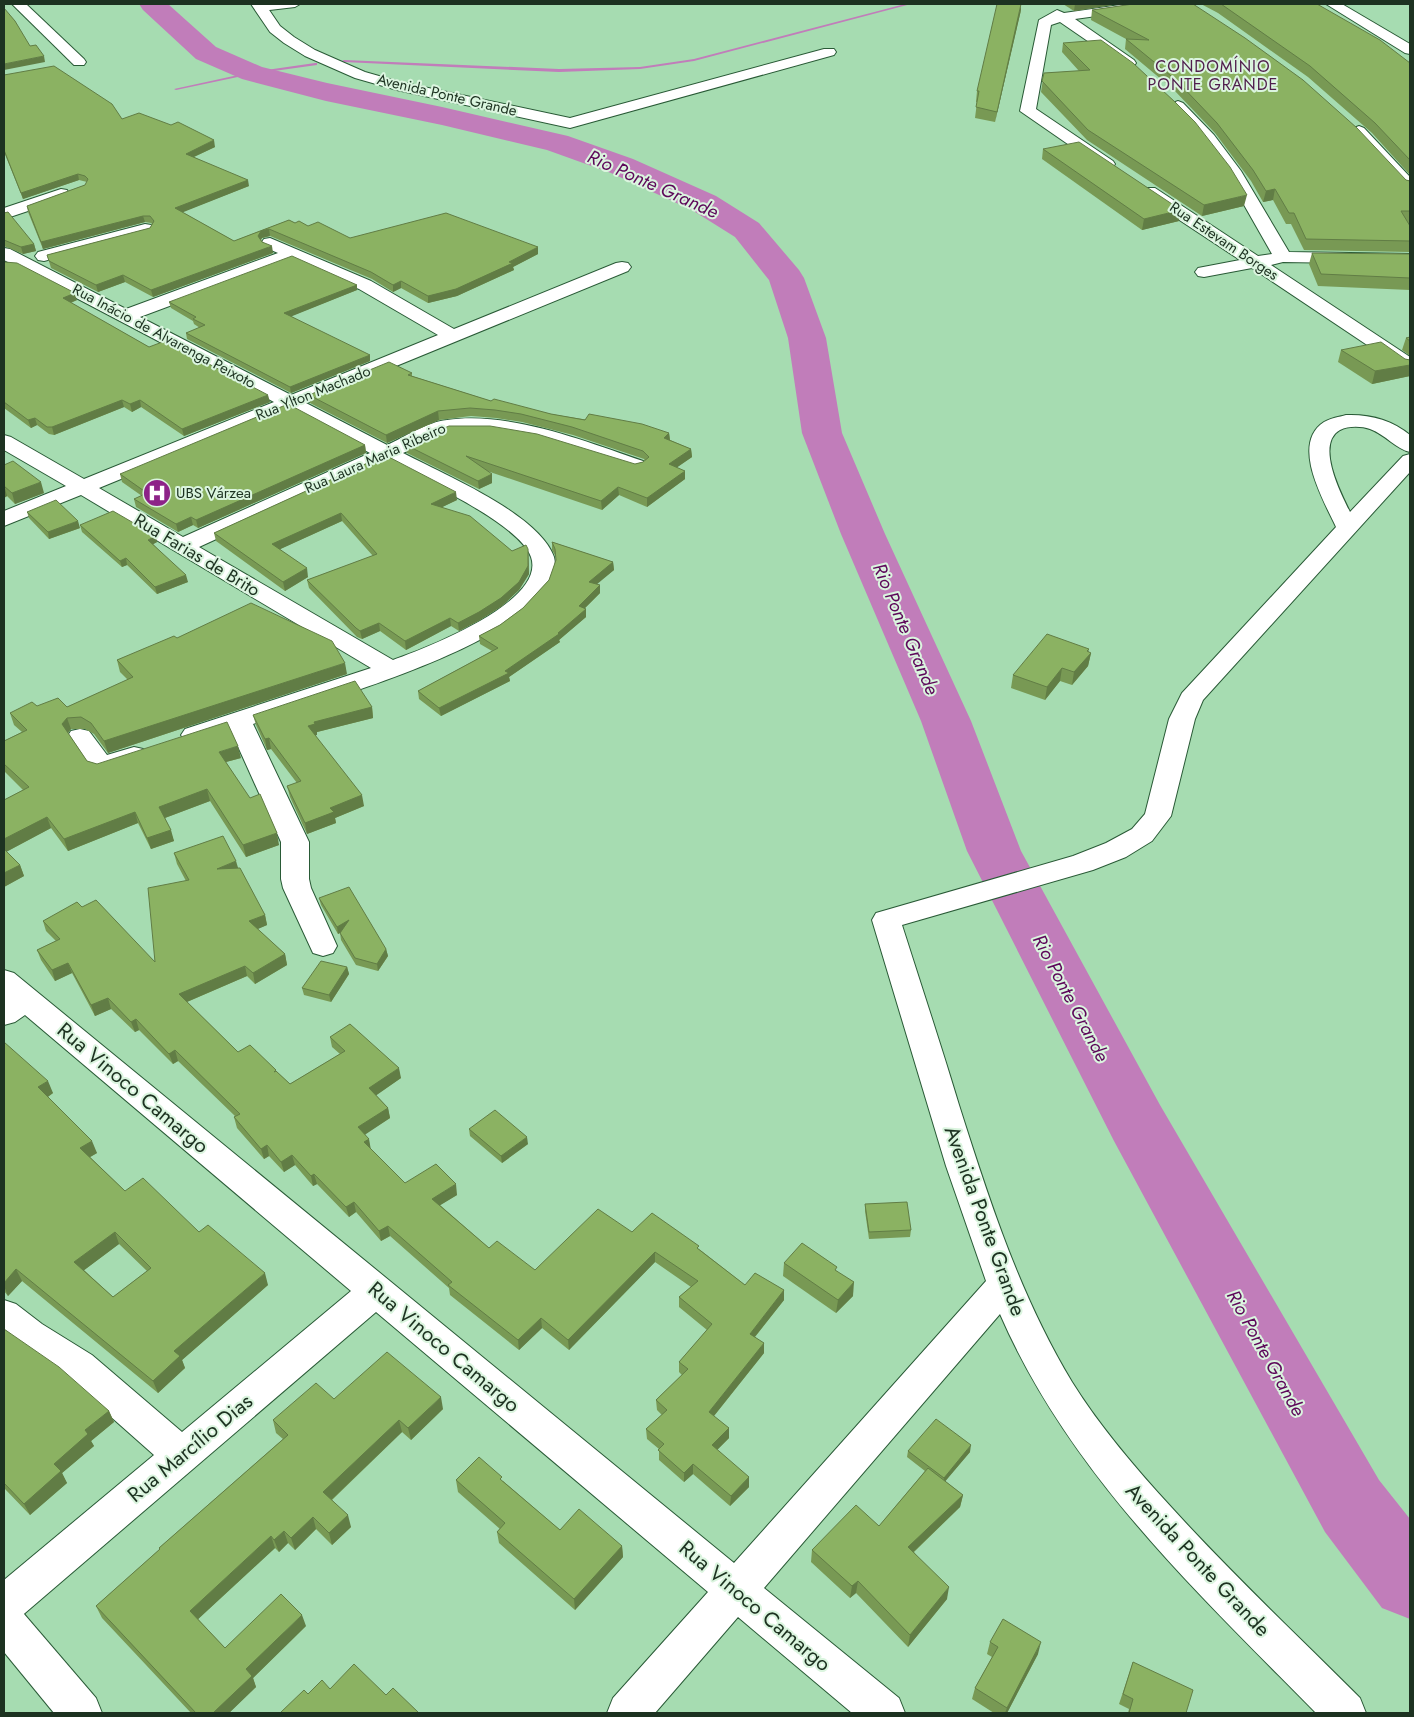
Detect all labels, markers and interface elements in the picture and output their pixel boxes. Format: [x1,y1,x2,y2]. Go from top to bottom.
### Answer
district label: CONDOMÍNIO PONTE GRANDE [1148,55,1278,96]
street label: Avenida Ponte Grande [375,68,519,122]
water label: Rio Ponte Grande [583,143,723,225]
street label: Rua Estevam Borges [1165,196,1283,286]
street label: Rua Inácio de Alvarenga Peixoto [68,278,260,394]
street label: Rua Ylton Machado [252,360,374,426]
street label: Rua Laura Maria Ribeiro [301,417,449,499]
hospital icon: UBS Várzea [142,478,172,508]
place label: UBS Várzea [176,482,251,504]
street label: Rua Farias de Brito [129,507,265,603]
water label: Rio Ponte Grande [866,559,946,699]
water label: Rio Ponte Grande [1026,930,1116,1067]
street label: Rua Vinoco Camargo [51,1015,215,1161]
street label: Avenida Ponte Grande [937,1122,1033,1320]
street label: Rua Vinoco Camargo [362,1274,526,1420]
water label: Rio Ponte Grande [1220,1285,1312,1421]
street label: Rua Marcílio Dias [121,1387,259,1509]
street label: Avenida Ponte Grande [1119,1477,1277,1644]
street label: Rua Vinoco Camargo [673,1533,837,1679]

